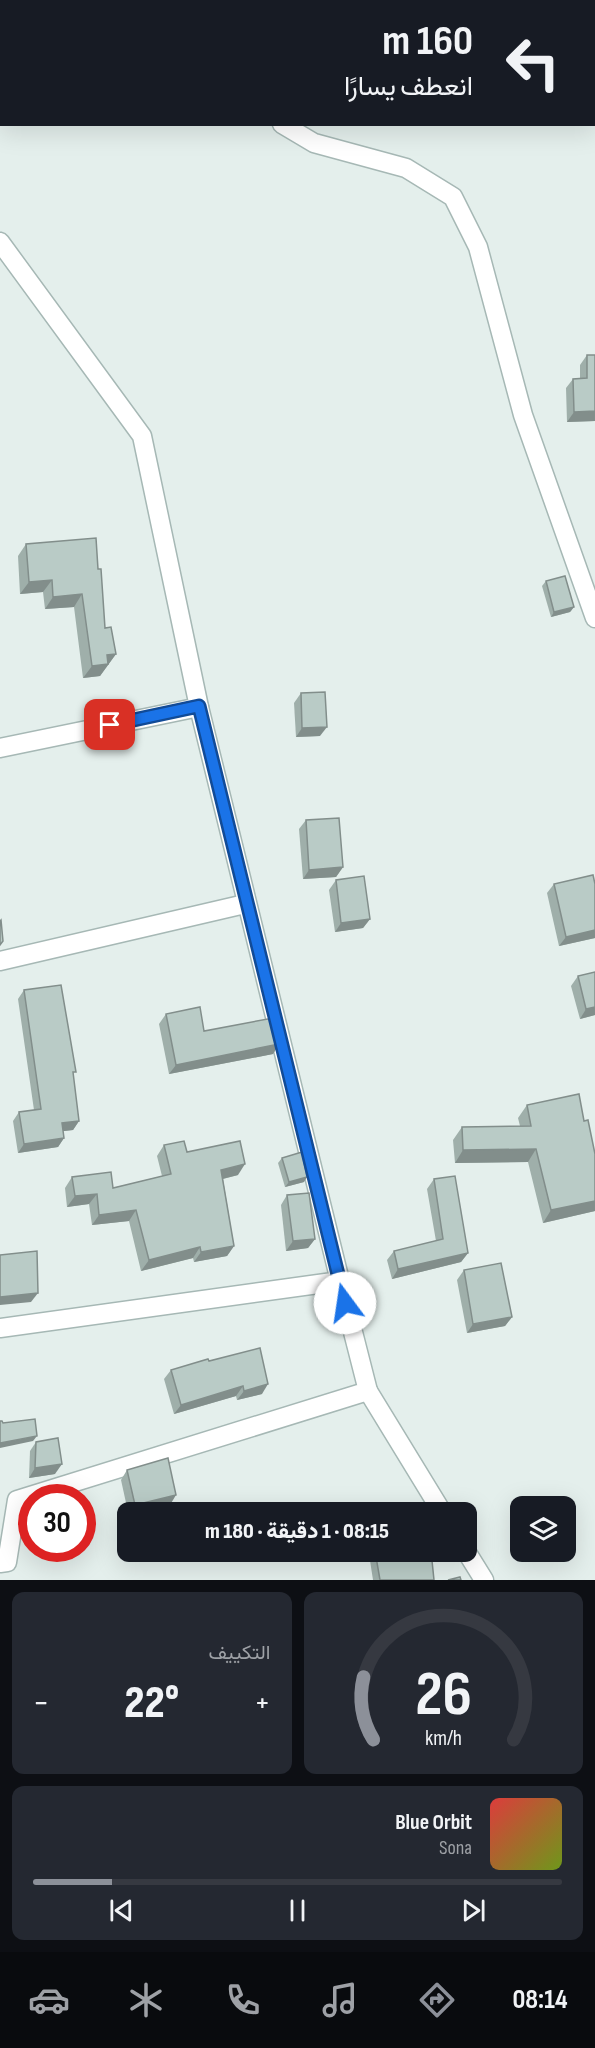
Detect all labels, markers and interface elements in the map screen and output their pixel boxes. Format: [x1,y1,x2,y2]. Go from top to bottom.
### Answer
text: 160 m [382,16,473,67]
icon: left [494,24,572,102]
text: انعطف يسارًا [344,71,473,103]
pin [84,699,135,750]
icon: arrive [93,708,126,741]
position arrow [313,1271,377,1335]
speed limit sign: 30 [18,1484,96,1562]
map controls [510,1496,576,1562]
button: layers [510,1496,576,1562]
text: 08:15 · 1 دقيقة · 180 m [205,1518,389,1545]
text: التكييف [208,1641,271,1665]
text: 26 [415,1658,472,1733]
text: 22° [124,1676,179,1731]
text: − [33,1683,49,1723]
text: + [254,1683,270,1723]
text: km/h [425,1726,462,1751]
text: Blue Orbit [395,1809,472,1836]
text: Sona [439,1836,472,1860]
icon: previous [105,1894,138,1927]
icon: pause [281,1894,314,1927]
icon: next [457,1894,490,1927]
icon: car [28,1979,70,2021]
icon: climate [125,1979,167,2021]
icon: phone [222,1979,264,2021]
icon: music [319,1979,361,2021]
icon: directions [416,1979,458,2021]
text: 08:14 [513,1984,568,2016]

